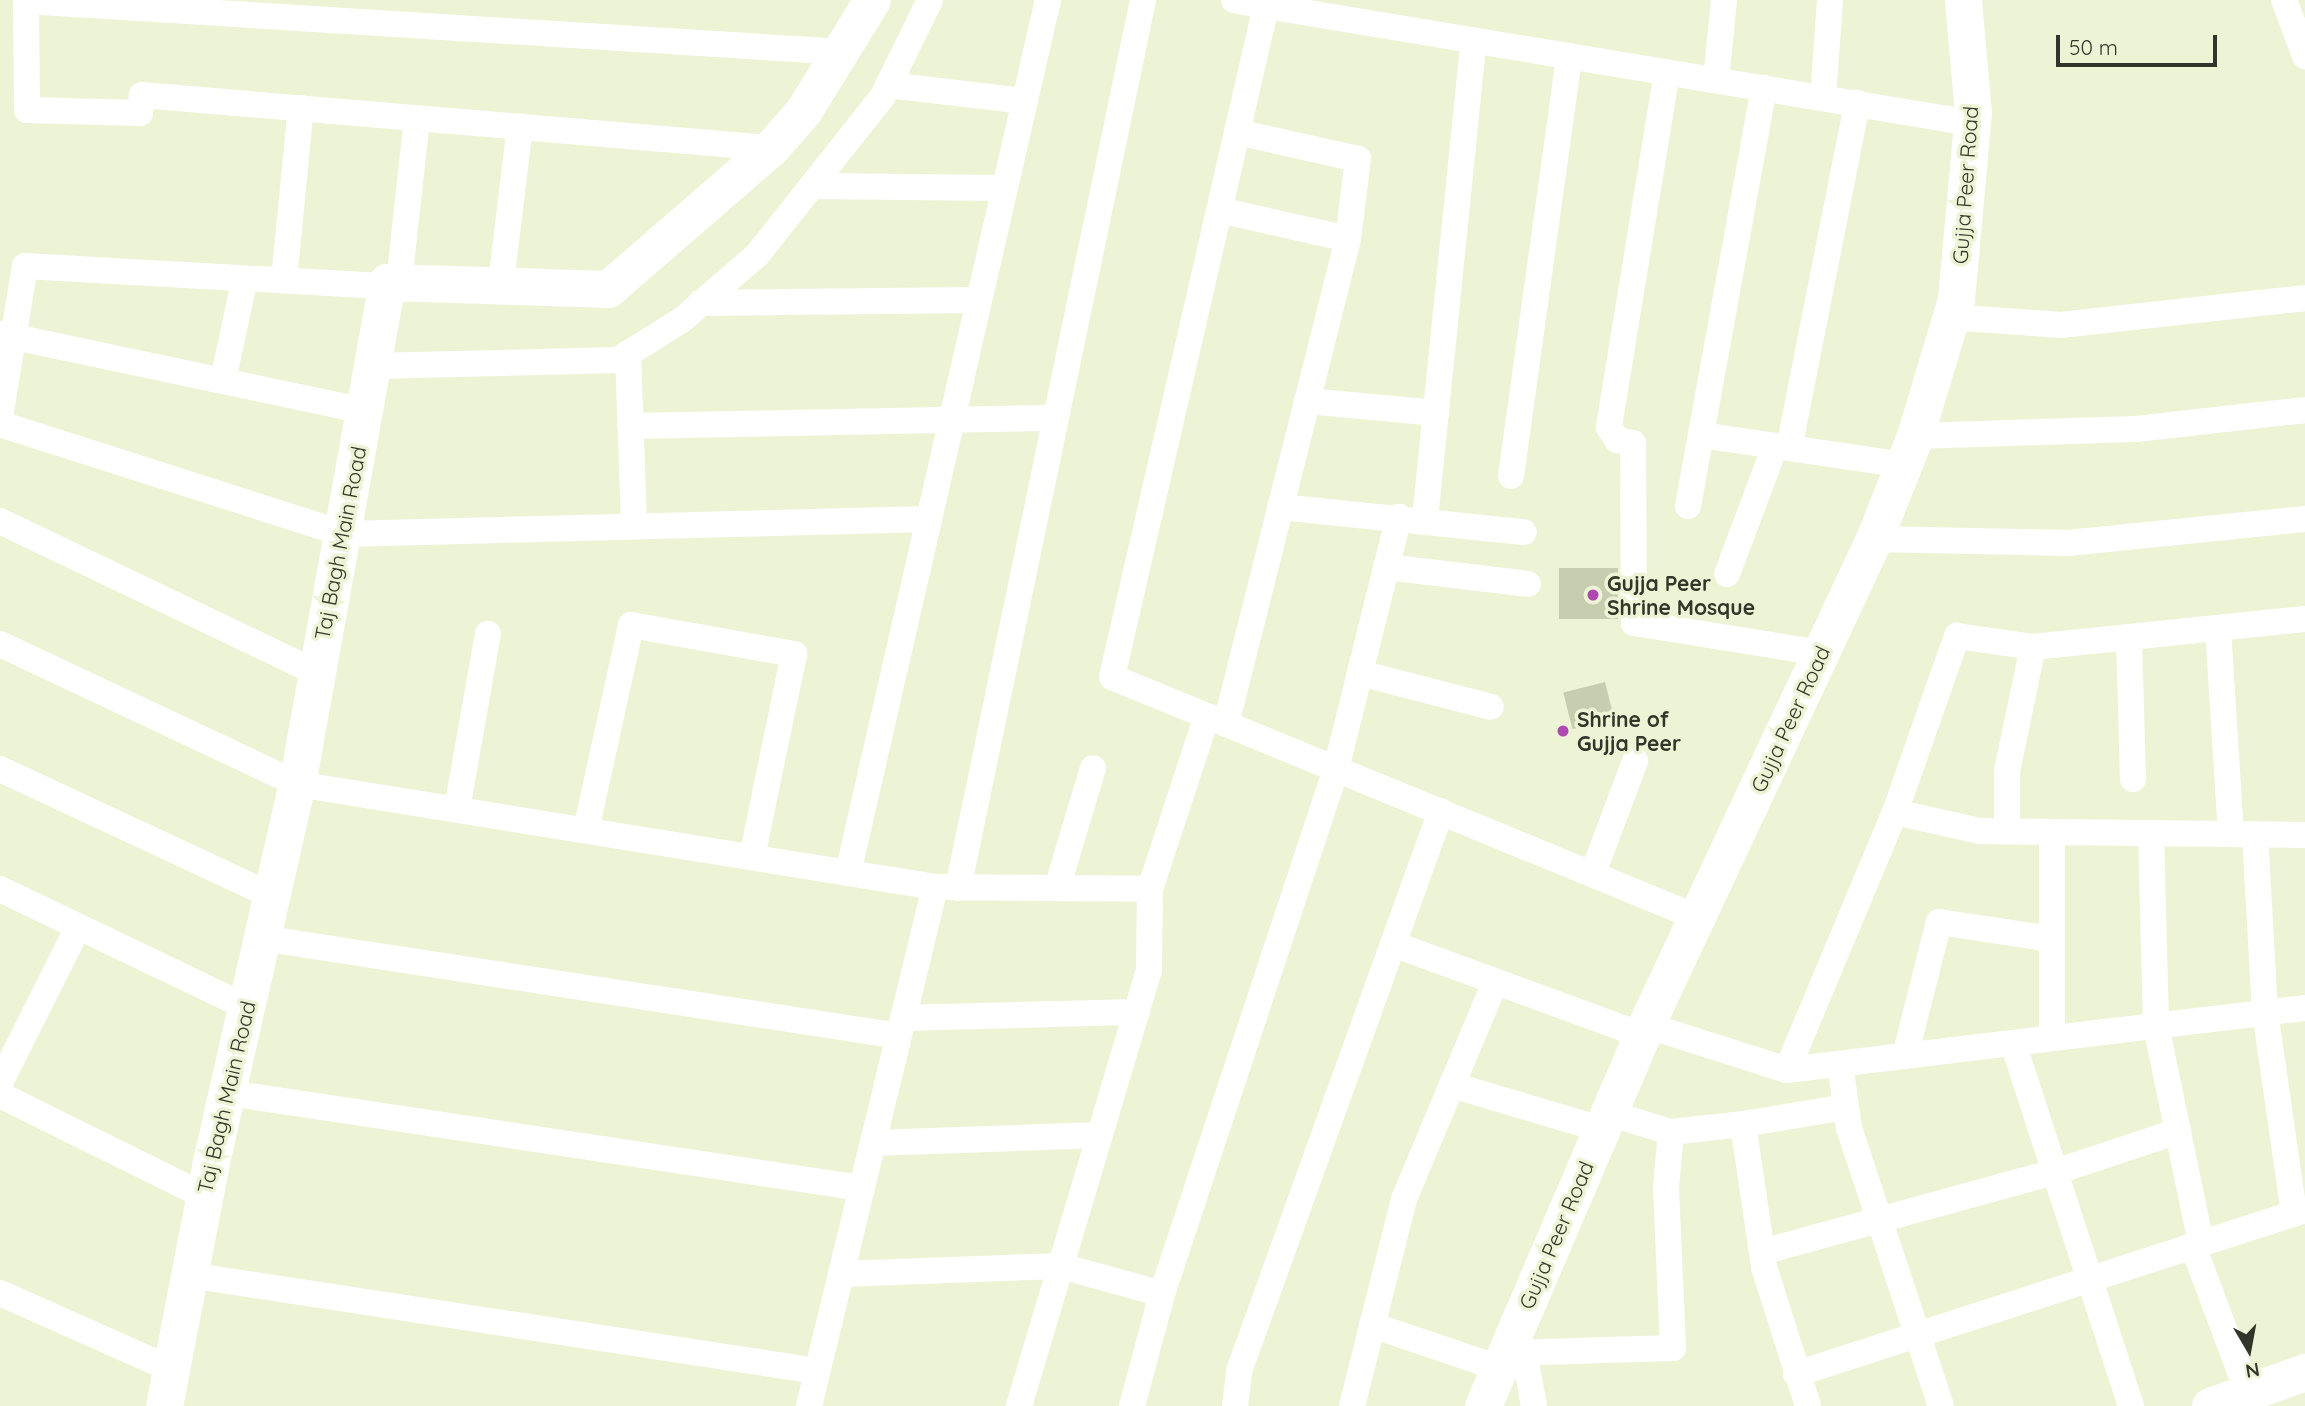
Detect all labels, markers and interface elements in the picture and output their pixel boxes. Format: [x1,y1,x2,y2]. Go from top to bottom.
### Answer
scale bar [2060,21,2221,65]
text: 50 m [2069,34,2118,60]
street label: Gujja Peer Road [1947,105,1983,265]
street label: Taj Bagh Main Road [309,444,371,642]
place label: Gujja Peer Shrine Mosque [1607,570,1755,620]
marker: Gujja Peer Shrine Mosque [1585,587,1601,603]
street label: Gujja Peer Road [1745,642,1835,796]
place label: Shrine of Gujja Peer [1577,706,1681,756]
marker: Shrine of Gujja Peer [1555,723,1571,739]
street label: Taj Bagh Main Road [192,998,260,1196]
street label: Gujja Peer Road [1513,1157,1599,1313]
north arrow [2214,1315,2284,1385]
text: N [2244,1358,2262,1384]

